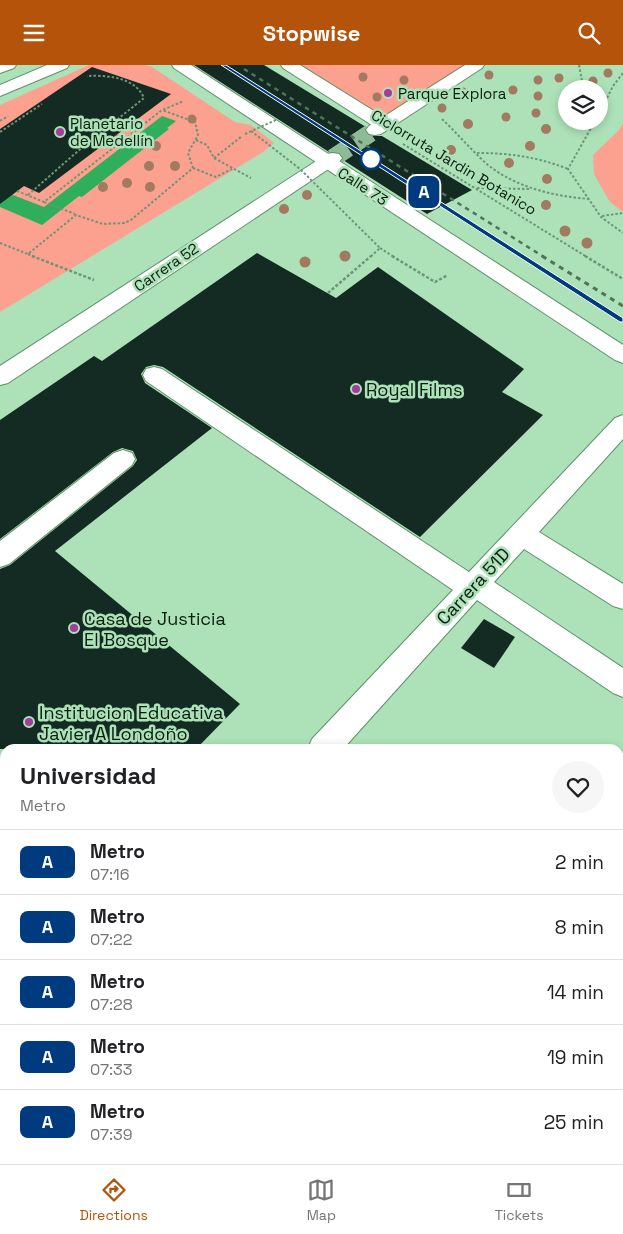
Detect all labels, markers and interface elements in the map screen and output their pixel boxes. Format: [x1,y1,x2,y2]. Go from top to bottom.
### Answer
icon: menu [20,19,48,47]
text: Stopwise [263,19,360,47]
icon: search [575,19,603,47]
map controls [558,80,608,130]
button: layers [558,80,608,130]
place label: Parque Explora [398,84,507,103]
marker: Parque Explora [382,87,394,99]
street label: Ciclorruta Jardin Botanico [368,105,540,219]
place label: Planetario de Medellín [70,114,153,150]
marker: Planetario de Medellín [54,126,66,138]
unlabelled marker [360,148,382,170]
street label: Calle 73 [334,163,392,209]
line badge: A [408,176,440,208]
text: A [418,180,430,203]
street label: Carrera 52 [130,238,202,296]
place label: Royal Films [366,378,462,401]
marker: Royal Films [350,383,362,395]
street label: Carrera 51D [431,543,515,629]
place label: Casa de Justicia El Bosque [84,607,226,651]
marker: Casa de Justicia El Bosque [68,622,80,634]
place label: Institucion Educativa Javier A Londoño [39,701,223,745]
marker: Institucion Educativa Javier A Londoño [23,716,35,728]
text: Universidad [20,760,156,791]
button: heart [552,761,604,813]
text: Metro [20,795,66,816]
text: Metro [90,839,145,864]
text: A [42,850,53,873]
text: 2 min [555,850,604,875]
text: 07:16 [90,864,130,885]
text: Metro [90,904,145,929]
text: A [42,915,53,938]
text: 8 min [555,915,604,940]
text: 07:22 [90,929,132,950]
text: Metro [90,969,145,994]
text: A [42,980,53,1003]
text: 14 min [547,980,604,1005]
text: 07:28 [90,994,133,1015]
text: Metro [90,1034,145,1059]
text: A [42,1045,53,1068]
text: 19 min [547,1045,604,1070]
text: 07:33 [90,1059,132,1080]
text: Metro [90,1099,145,1124]
text: A [42,1110,53,1133]
text: 25 min [544,1110,604,1135]
text: 07:39 [90,1124,133,1145]
tab: Directions [79,1176,148,1224]
tab: Map [307,1176,336,1224]
tab: Tickets [495,1176,544,1224]

